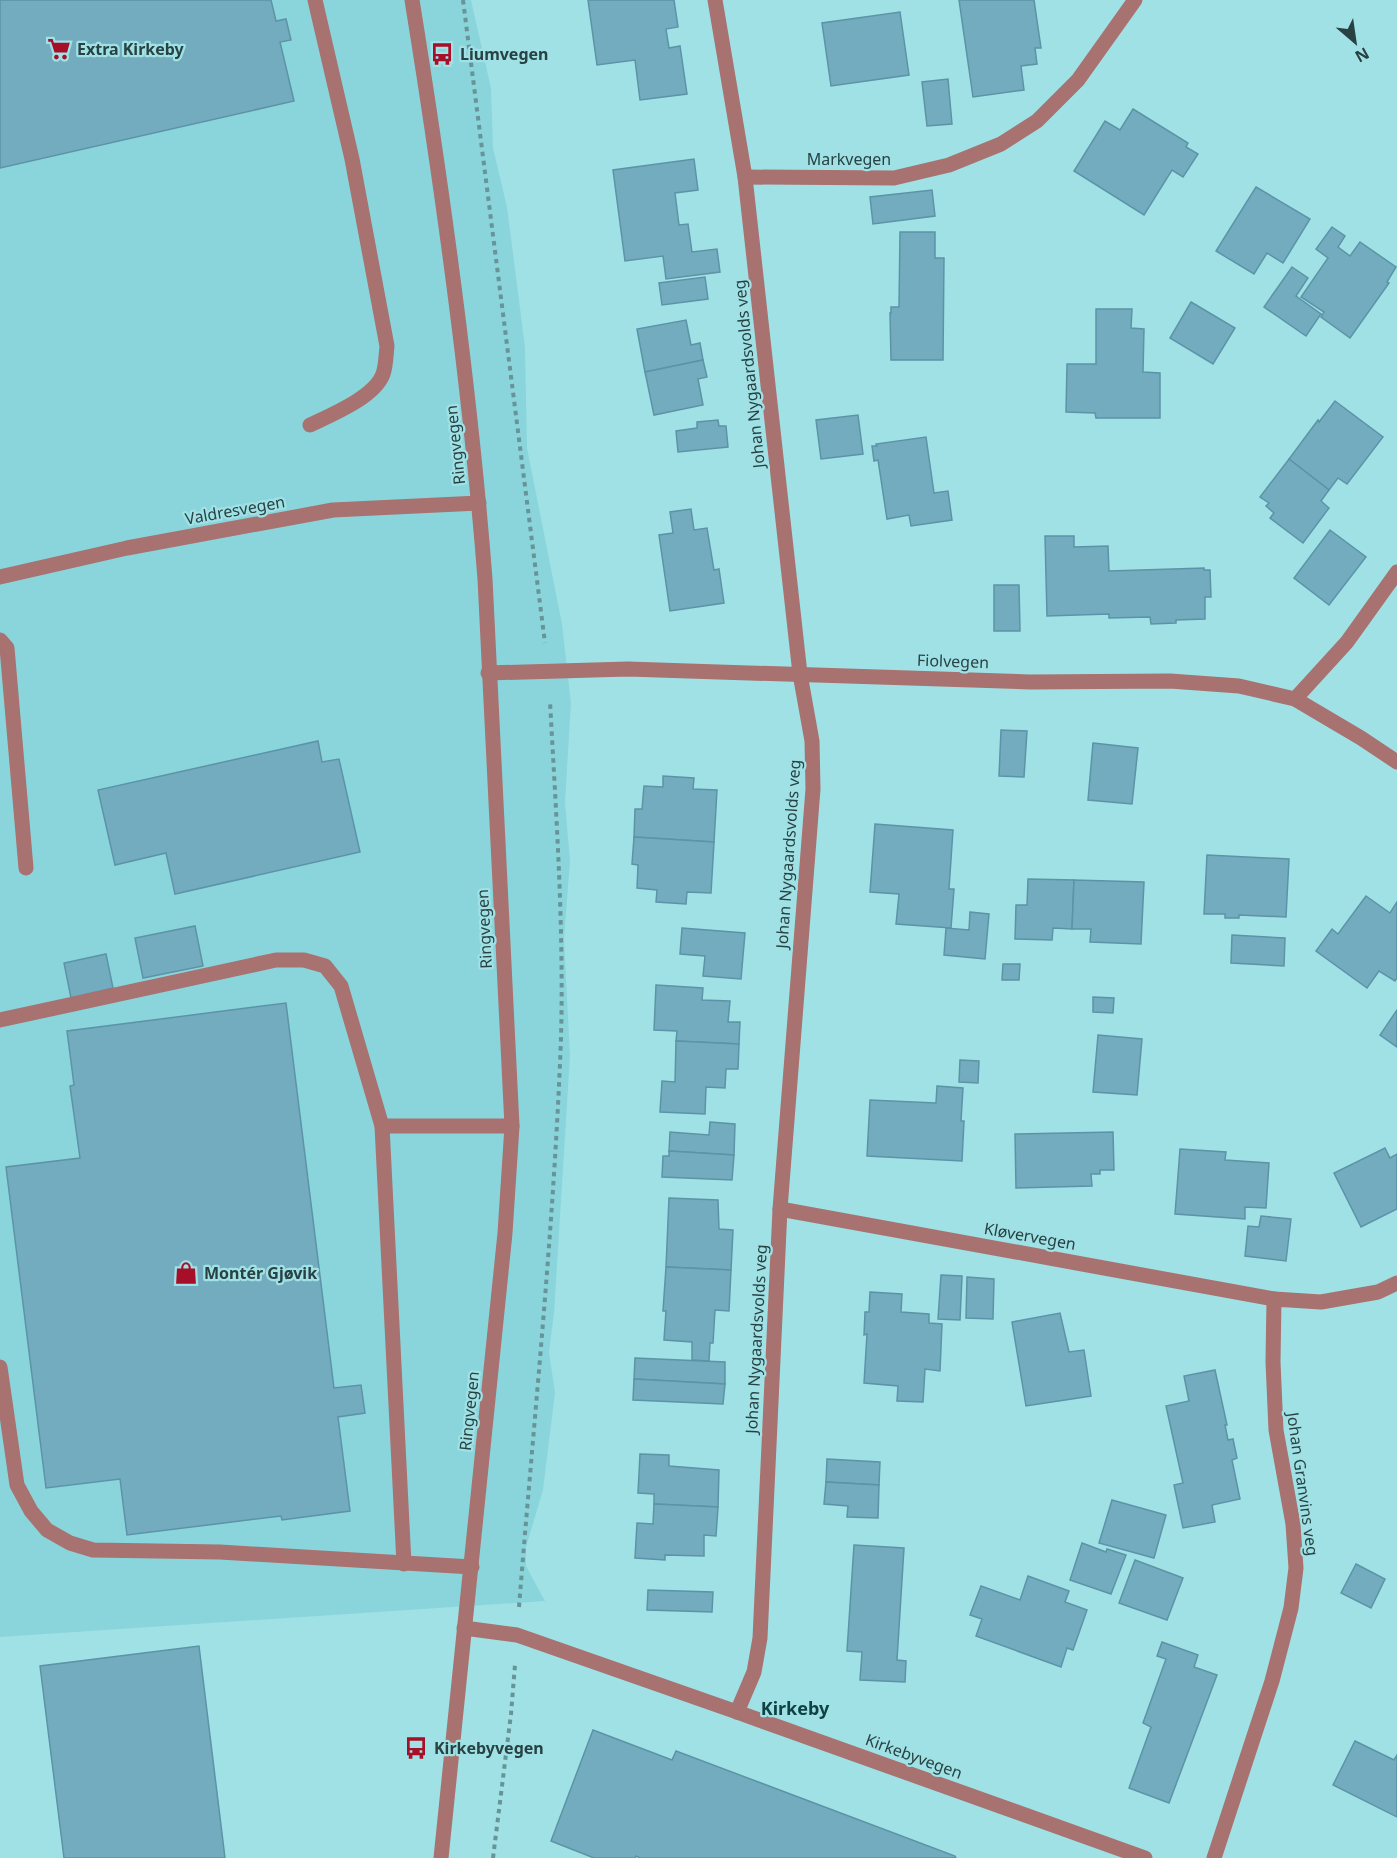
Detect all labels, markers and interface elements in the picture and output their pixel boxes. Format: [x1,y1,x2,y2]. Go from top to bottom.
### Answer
north arrow [1325,12,1385,72]
supermarket icon: Extra Kirkeby [46,36,72,62]
place label: Extra Kirkeby [77,38,185,60]
bus stop icon: Liumvegen [429,41,455,67]
text: N [1351,42,1373,68]
place label: Liumvegen [460,43,548,65]
street label: Markvegen [807,148,891,170]
street label: Johan Nygaardsvolds veg [728,279,770,471]
street label: Ringvegen [440,404,470,486]
street label: Valdresvegen [183,490,287,530]
street label: Fiolvegen [917,649,989,673]
street label: Johan Nygaardsvolds veg [770,759,806,951]
street label: Ringvegen [471,889,497,969]
street label: Kløvervegen [982,1217,1078,1255]
street label: Johan Nygaardsvolds veg [740,1244,772,1436]
shop icon: Montér Gjøvik [173,1260,199,1286]
place label: Montér Gjøvik [204,1262,317,1284]
street label: Ringvegen [454,1370,484,1452]
street label: Johan Granvins veg [1282,1409,1324,1557]
district label: Kirkeby [761,1696,830,1720]
street label: Kirkebyvegen [862,1728,966,1784]
bus stop icon: Kirkebyvegen [403,1735,429,1761]
place label: Kirkebyvegen [434,1737,544,1759]

